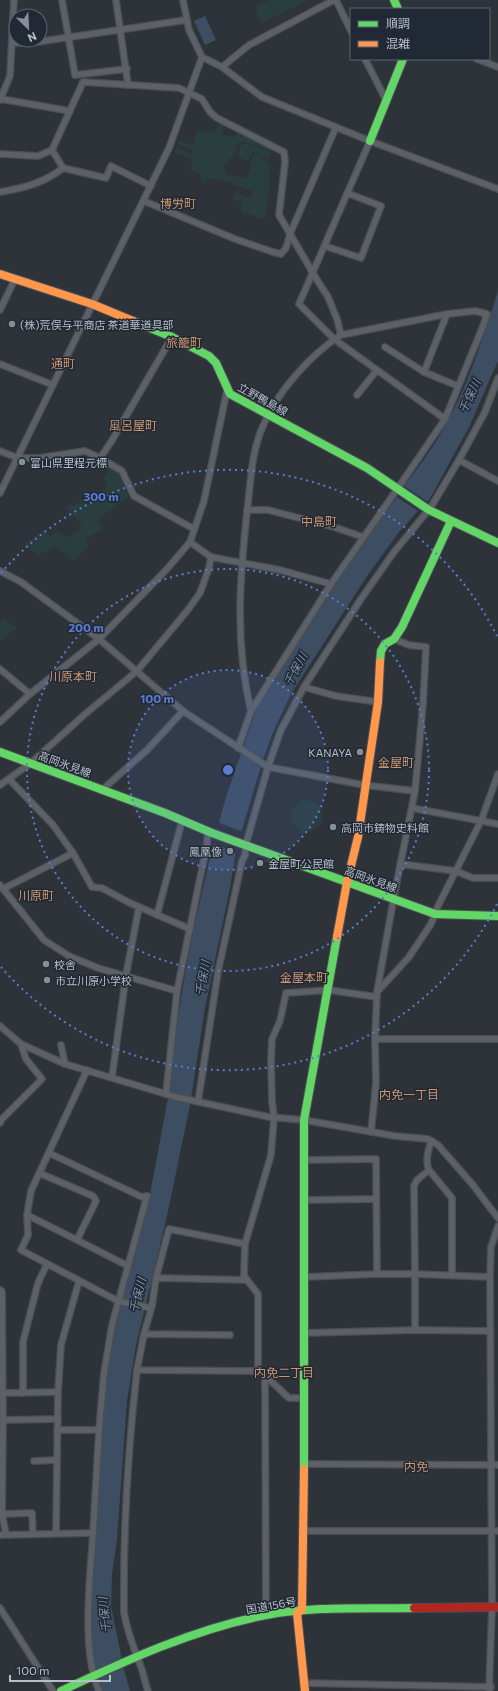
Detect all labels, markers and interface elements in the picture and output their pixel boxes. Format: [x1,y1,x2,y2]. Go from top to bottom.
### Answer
north arrow [8,8,48,48]
legend [350,8,490,60]
text: 順調 [386,16,410,30]
text: N [26,30,39,45]
text: 混雑 [386,36,410,50]
district label: 博労町 [160,196,196,210]
place label: (株)荒俣与平商店 茶道華道具部 [20,318,174,331]
marker: (株)荒俣与平商店 茶道華道具部 [7,319,17,329]
district label: 旅籠町 [166,335,202,349]
district label: 通町 [51,356,75,370]
water label: 千保川 [455,375,484,415]
street label: 立野鴨島線 [236,380,290,418]
district label: 風呂屋町 [109,418,157,432]
place label: 富山県里程元標 [30,456,107,469]
marker: 富山県里程元標 [17,457,27,467]
text: 300 m [83,489,119,503]
district label: 中島町 [301,514,337,528]
text: 200 m [68,620,104,634]
water label: 千保川 [280,648,311,688]
district label: 川原本町 [49,669,97,683]
text: 100 m [140,691,174,705]
place label: KANAYA [308,746,352,759]
marker: KANAYA [355,747,365,757]
street label: 高岡氷見線 [37,748,93,780]
district label: 金屋町 [378,755,414,769]
centre of rings [221,763,235,777]
place label: 高岡市鋳物史料館 [341,821,429,834]
marker: 高岡市鋳物史料館 [328,822,338,832]
place label: 鳳凰像 [189,845,222,858]
marker: 鳳凰像 [225,846,235,856]
place label: 金屋町公民館 [268,857,334,870]
marker: 金屋町公民館 [255,858,265,868]
street label: 高岡氷見線 [343,863,399,895]
district label: 川原町 [18,888,54,902]
water label: 千保川 [192,957,212,997]
place label: 校舎 [54,958,76,971]
marker: 校舎 [41,959,51,969]
district label: 金屋本町 [280,970,328,984]
place label: 市立川原小学校 [55,974,132,987]
marker: 市立川原小学校 [42,975,52,985]
district label: 内免一丁目 [379,1087,439,1101]
water label: 千保川 [126,1274,149,1314]
district label: 内免二丁目 [254,1365,314,1379]
district label: 内免 [404,1459,428,1473]
water label: 千保川 [95,1594,113,1634]
street label: 国道156号 [245,1594,297,1616]
scale bar [10,1657,110,1683]
text: 100 m [16,1663,50,1677]

